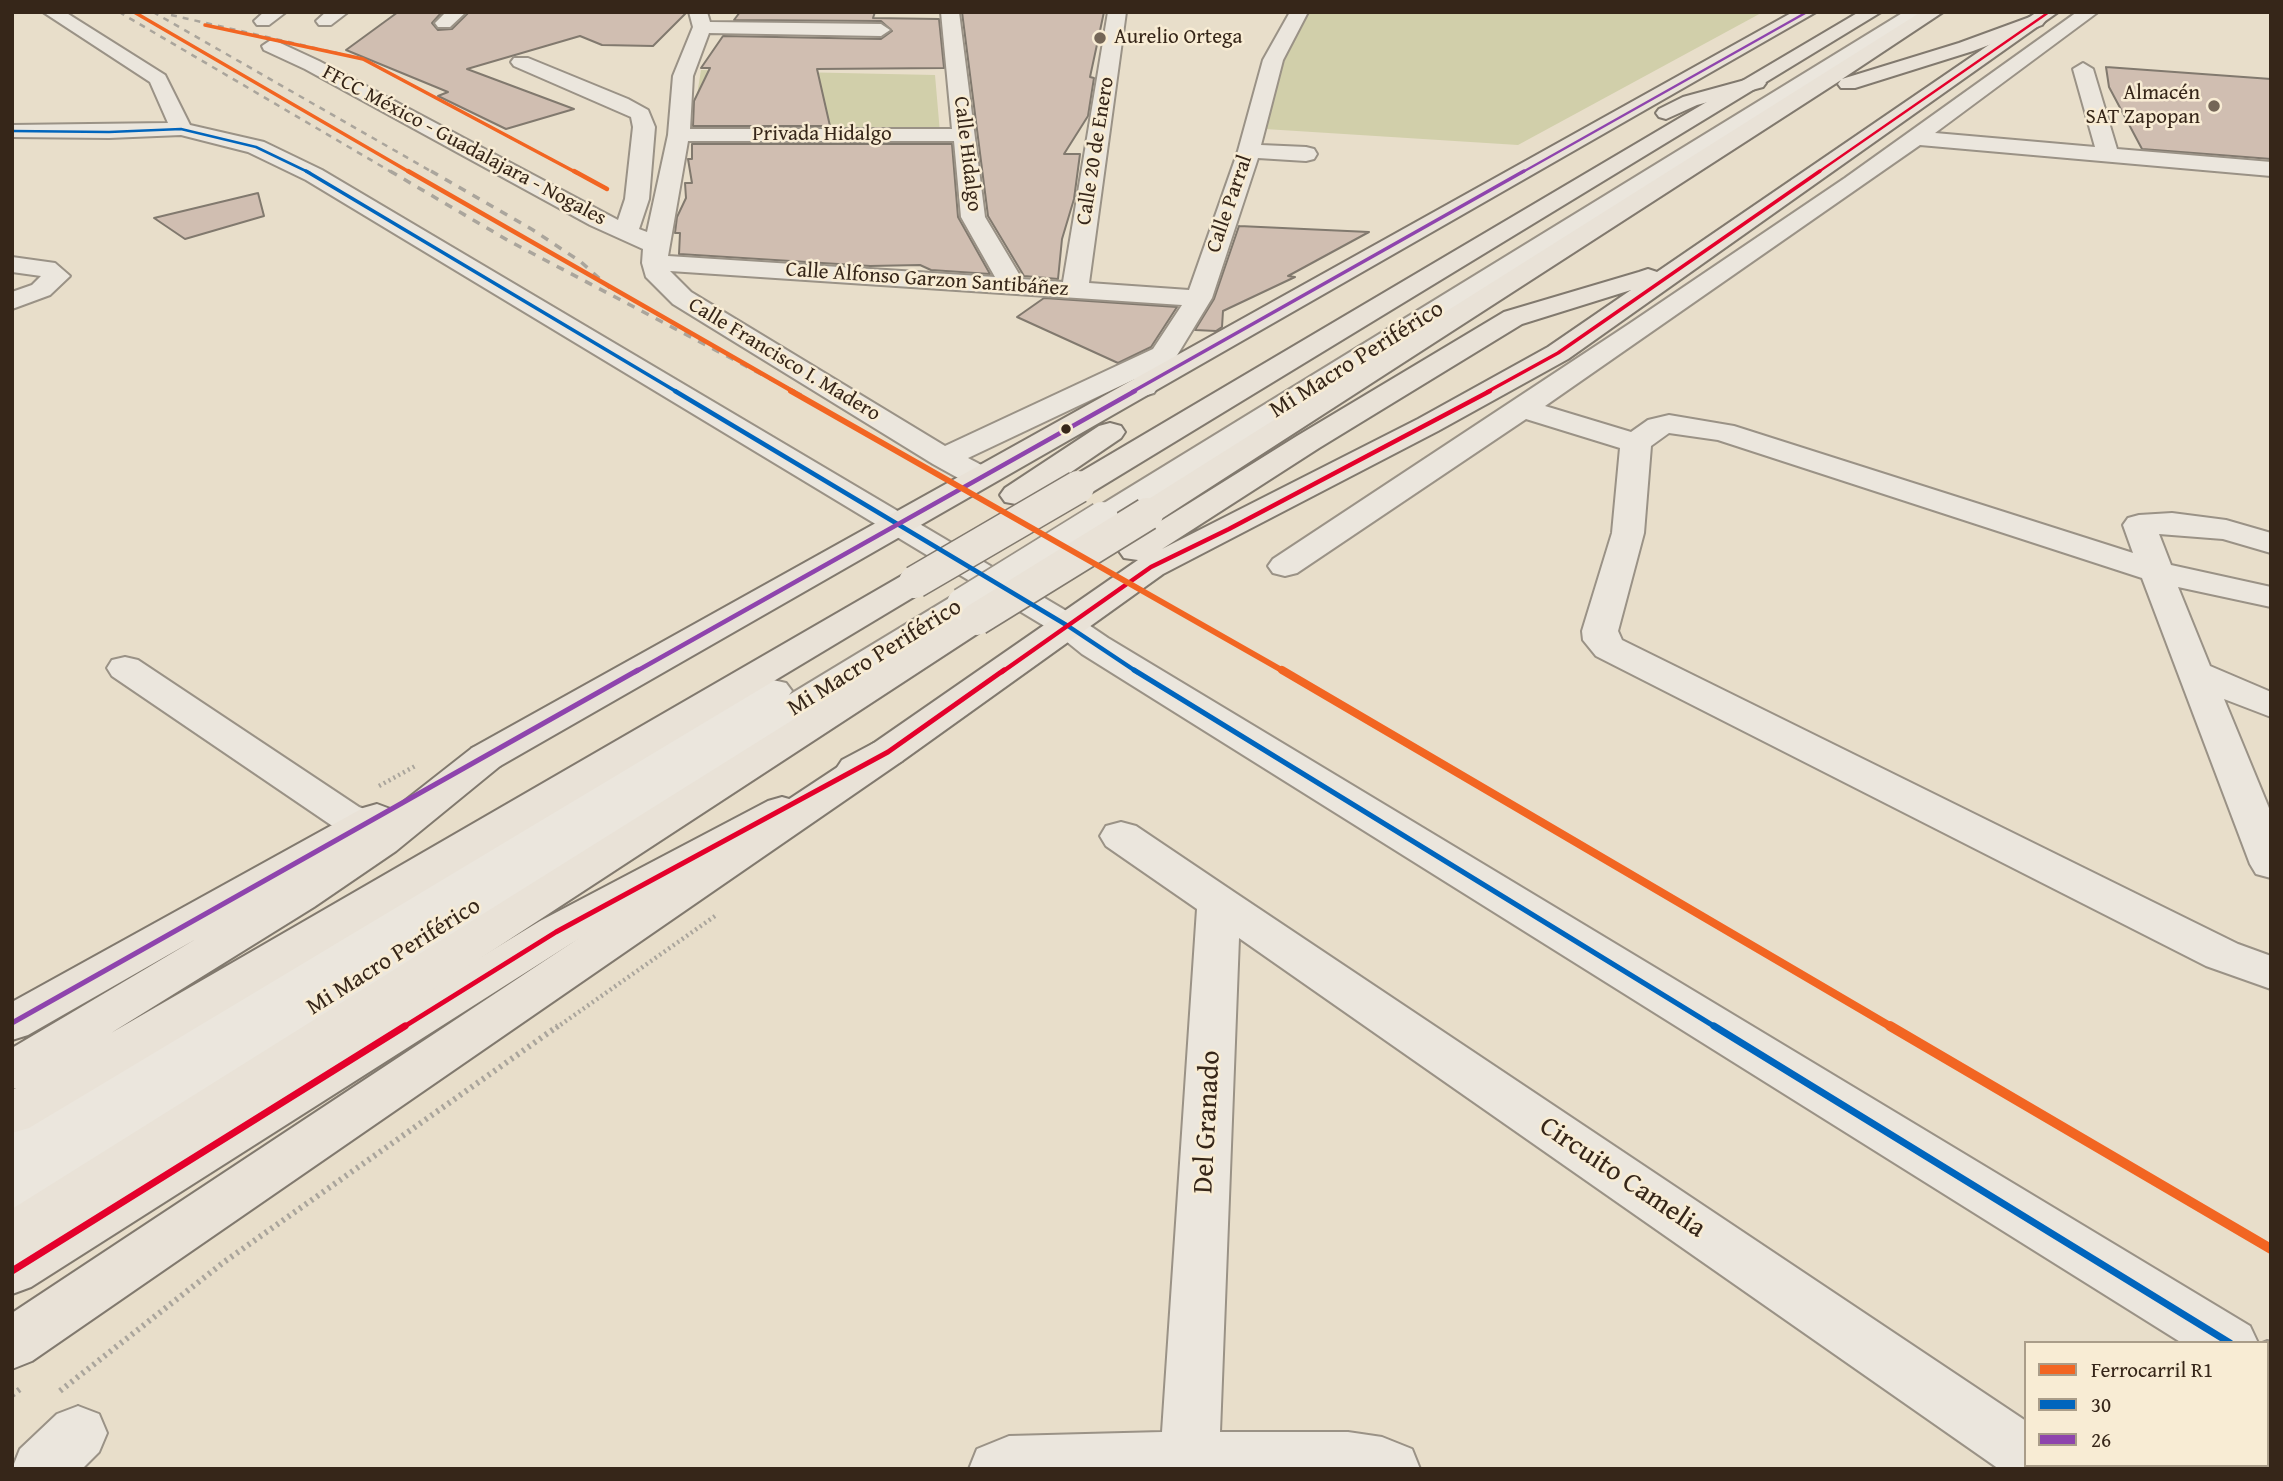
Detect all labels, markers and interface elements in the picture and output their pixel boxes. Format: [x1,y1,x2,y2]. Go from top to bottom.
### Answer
place label: Aurelio Ortega [1114,25,1242,51]
marker: Aurelio Ortega [1092,30,1108,46]
street label: FFCC México - Guadalajara - Nogales [318,60,610,232]
street label: Calle 20 de Enero [1072,75,1120,227]
place label: Almacén SAT Zapopan [2085,81,2200,131]
street label: Calle Hidalgo [947,95,987,213]
marker: Almacén SAT Zapopan [2206,98,2222,114]
street label: Privada Hidalgo [752,122,892,148]
street label: Calle Parral [1202,152,1258,256]
street label: Calle Alfonso Garzon Santibáñez [785,258,1069,302]
street label: Calle Francisco I. Madero [683,293,885,427]
street label: Mi Macro Periférico [1265,295,1449,425]
unlabelled marker [1059,422,1073,436]
street label: Mi Macro Periférico [783,593,967,723]
street label: Mi Macro Periférico [302,892,486,1022]
street label: Del Granado [1187,1050,1229,1194]
street label: Circuito Camelia [1532,1110,1712,1246]
legend [2024,1341,2269,1467]
text: Ferrocarril R1 [2091,1354,2213,1385]
text: 30 [2091,1389,2111,1420]
text: 26 [2091,1424,2111,1455]

